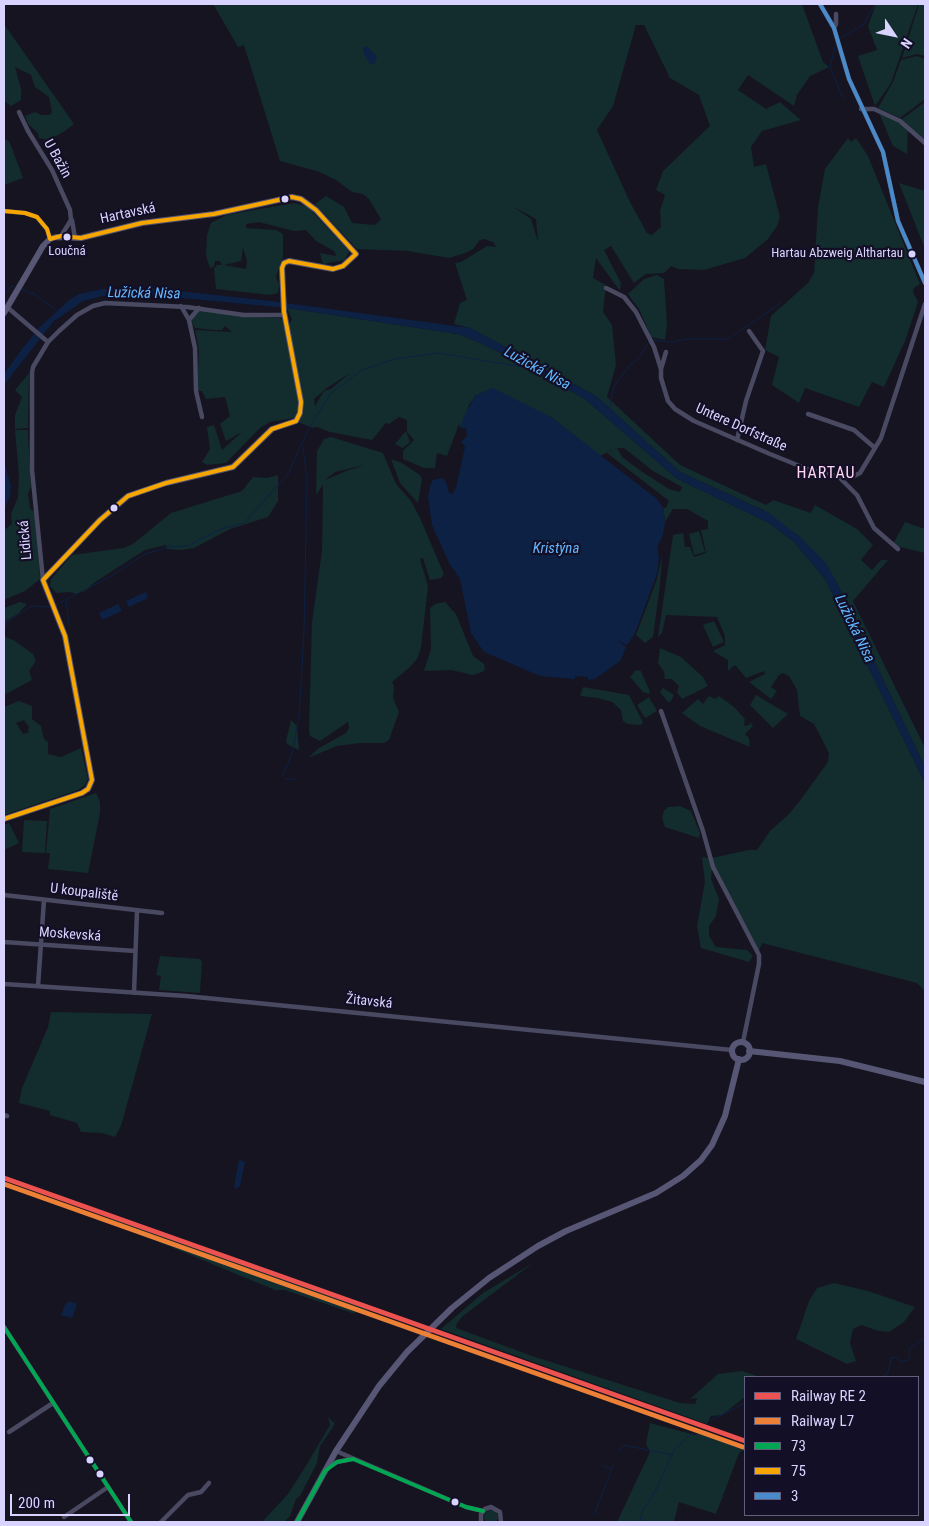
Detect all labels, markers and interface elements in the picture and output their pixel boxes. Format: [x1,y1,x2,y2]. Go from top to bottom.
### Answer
north arrow [869,10,919,60]
text: N [897,35,915,51]
street label: U Bažin [40,137,74,181]
unlabelled marker [280,194,290,204]
street label: Hartavská [99,200,157,228]
marker: Loučná [62,232,72,242]
place label: Loučná [48,244,86,260]
place label: Hartau Abzweig Althartau [771,246,903,262]
marker: Hartau Abzweig Althartau [907,249,917,259]
water label: Lužická Nisa [107,284,181,304]
water label: Lužická Nisa [501,343,573,395]
street label: Untere Dorfstraße [693,400,789,456]
district label: HARTAU [796,464,856,484]
unlabelled marker [109,503,119,513]
street label: Lidická [16,520,36,560]
water label: Kristýna [533,540,579,558]
water label: Lužická Nisa [830,592,878,666]
street label: U koupaliště [49,881,119,905]
street label: Moskevská [38,924,102,946]
street label: Žitavská [345,991,393,1013]
legend [744,1376,919,1516]
text: Railway RE 2 [791,1387,866,1405]
text: Railway L7 [791,1412,854,1430]
text: 73 [791,1437,806,1455]
unlabelled marker [85,1455,95,1465]
text: 75 [791,1462,806,1480]
unlabelled marker [95,1469,105,1479]
scale bar [12,1484,132,1516]
text: 3 [791,1487,798,1505]
text: 200 m [18,1494,55,1512]
unlabelled marker [450,1497,460,1507]

